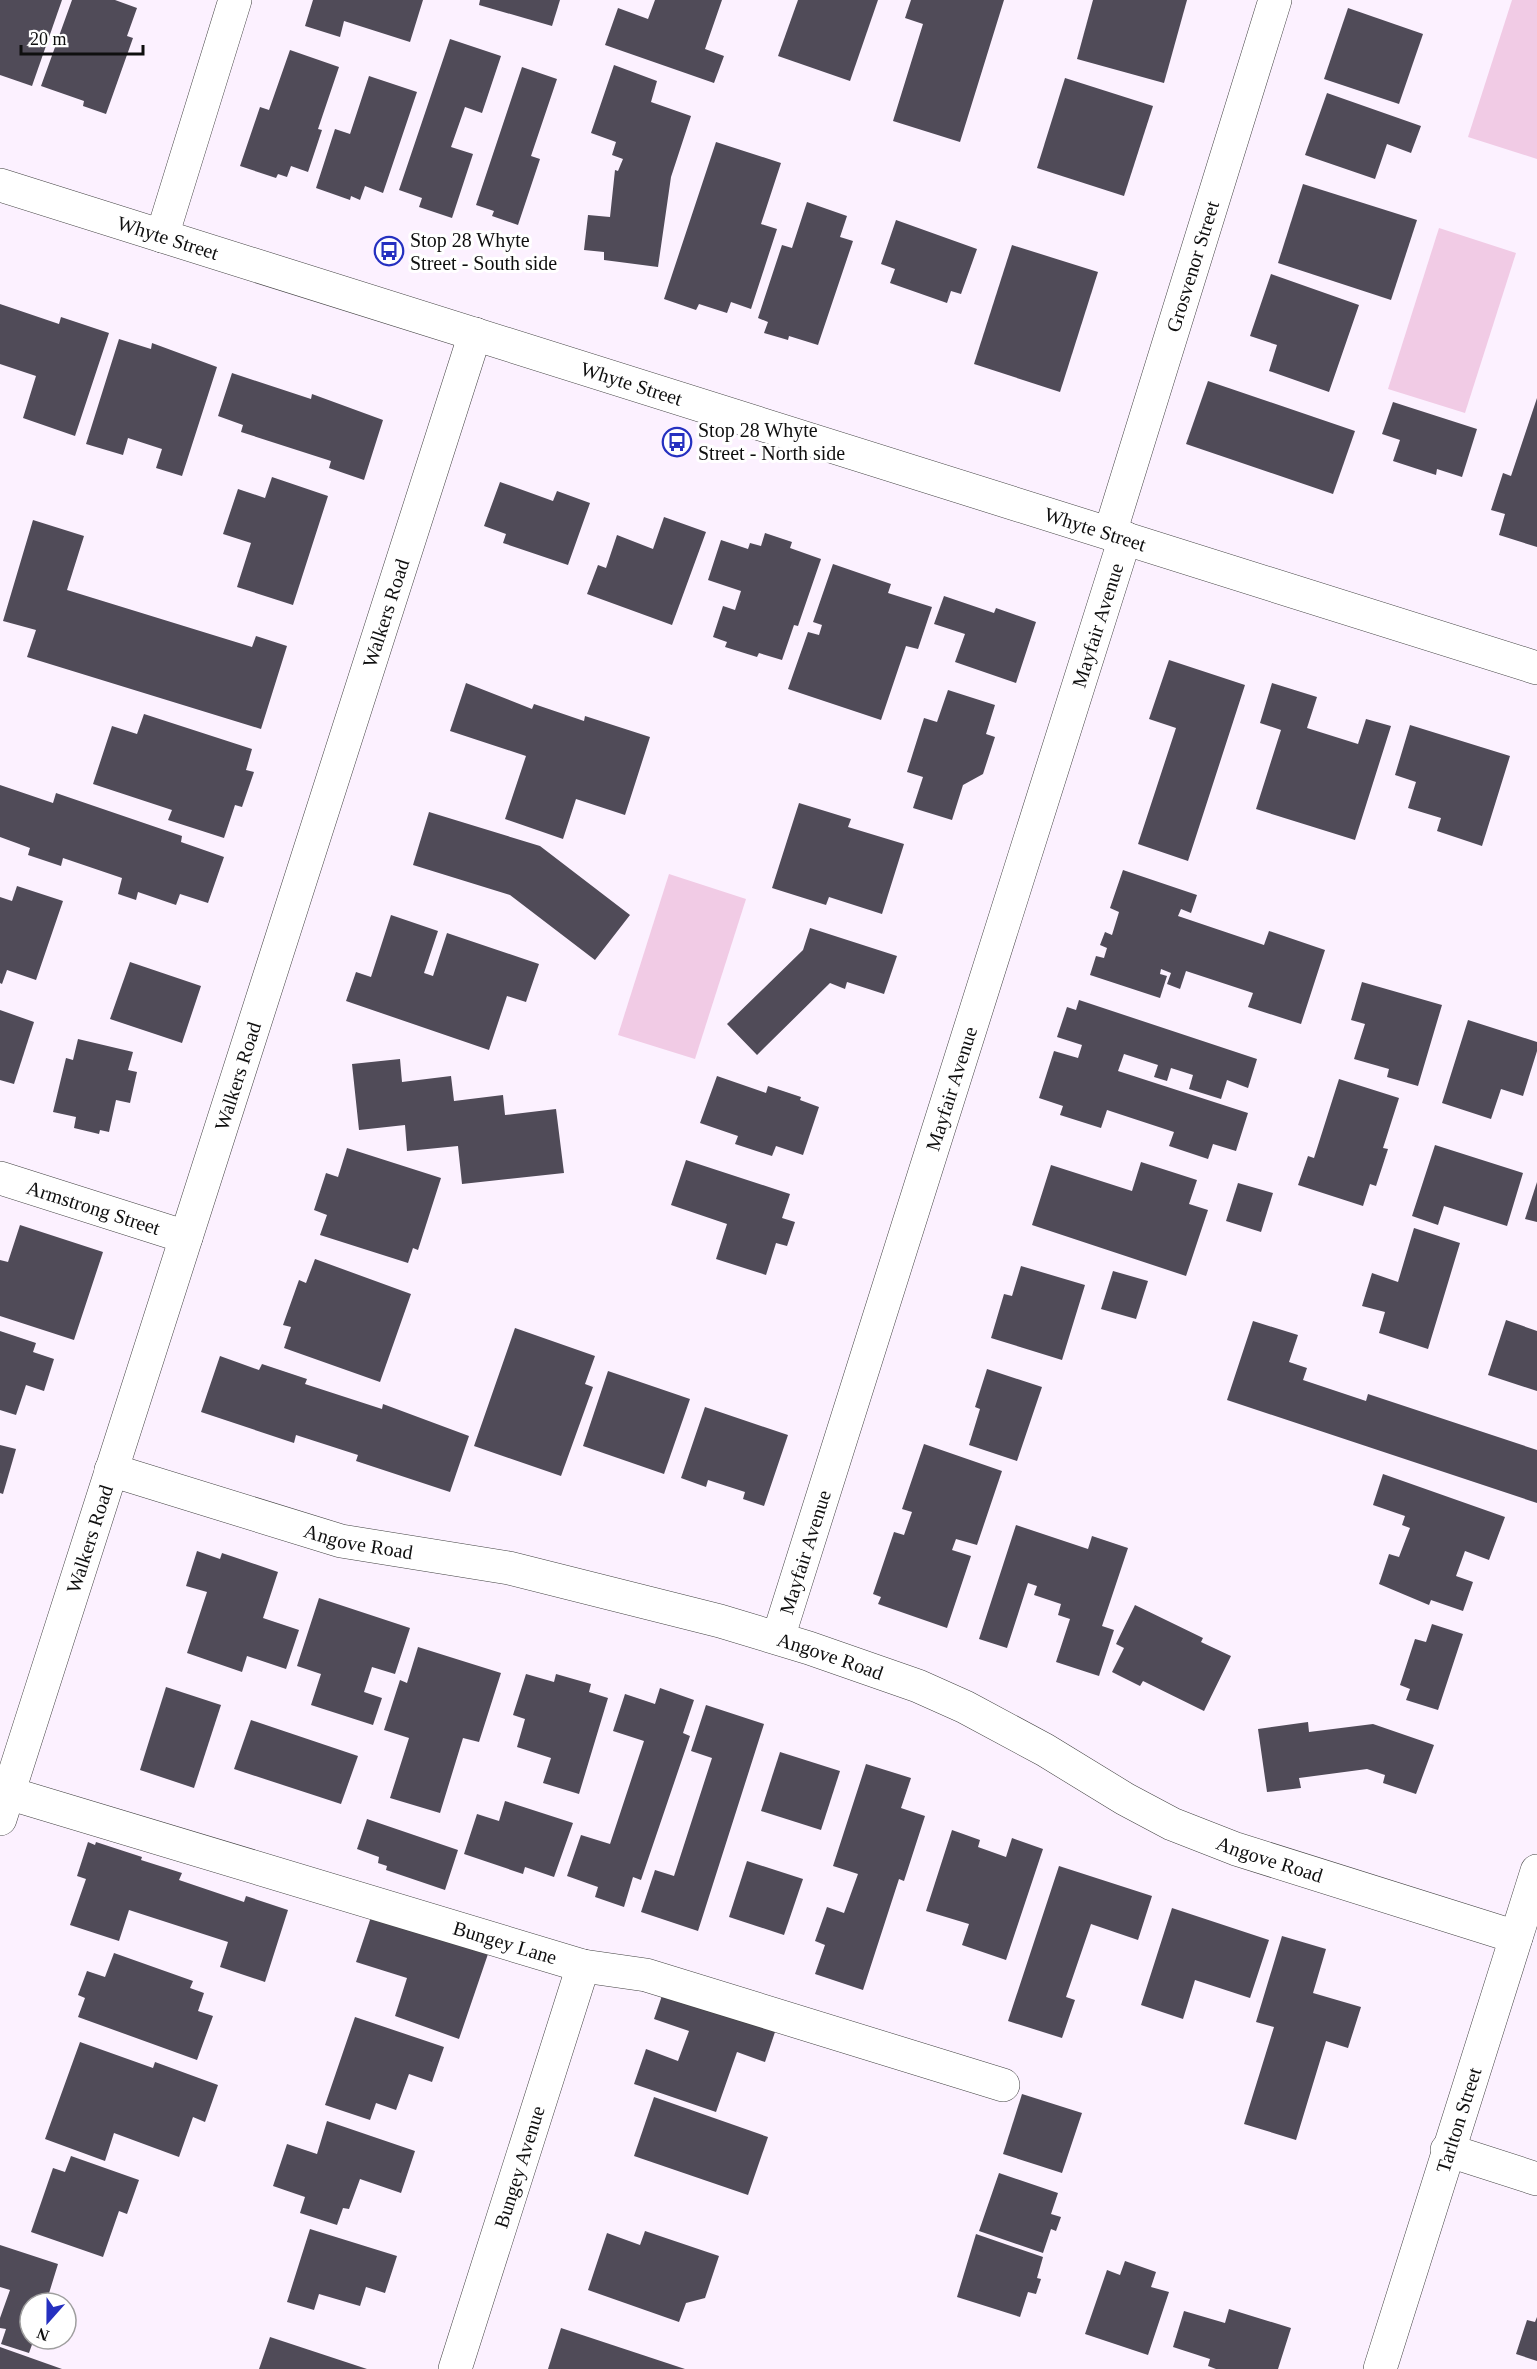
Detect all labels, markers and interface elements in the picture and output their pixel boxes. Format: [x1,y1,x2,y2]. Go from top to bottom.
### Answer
scale bar [21,18,142,56]
text: 20 m [30,29,67,49]
street label: Grosvenor Street [1162,198,1223,335]
street label: Whyte Street [114,212,222,264]
place label: Stop 28 Whyte Street - South side [410,229,557,274]
bus stop icon: Stop 28 Whyte Street - South side [373,235,405,267]
street label: Whyte Street [578,357,685,410]
place label: Stop 28 Whyte Street - North side [698,419,845,464]
bus stop icon: Stop 28 Whyte Street - North side [661,426,693,458]
street label: Whyte Street [1042,503,1149,556]
street label: Walkers Road [358,556,413,670]
street label: Mayfair Avenue [1068,560,1127,690]
street label: Walkers Road [210,1019,265,1133]
street label: Mayfair Avenue [921,1024,981,1154]
street label: Armstrong Street [24,1176,163,1239]
street label: Walkers Road [62,1482,117,1596]
street label: Mayfair Avenue [775,1487,835,1617]
street label: Angove Road [301,1519,414,1563]
street label: Angove Road [775,1628,886,1684]
street label: Angove Road [1213,1831,1326,1887]
street label: Bungey Lane [450,1917,560,1969]
street label: Tarlton Street [1432,2064,1486,2175]
street label: Bungey Avenue [489,2103,549,2231]
north arrow [18,2291,78,2351]
text: N [34,2324,51,2345]

